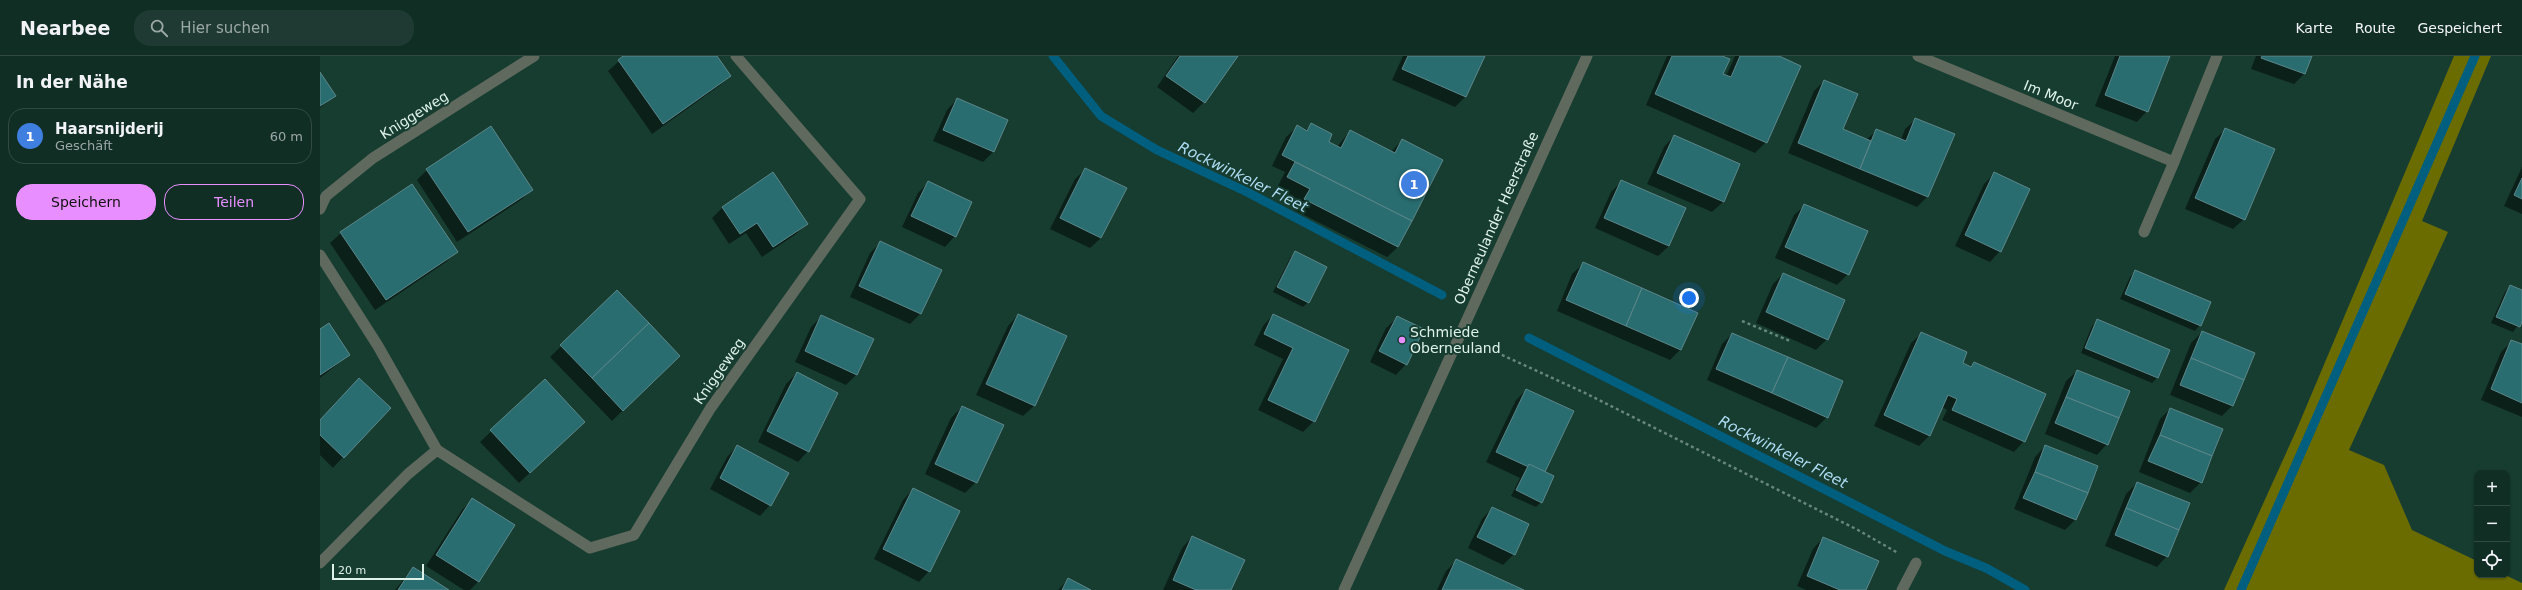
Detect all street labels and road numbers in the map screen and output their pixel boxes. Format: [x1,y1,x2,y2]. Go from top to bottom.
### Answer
street label: Im Moor [2021,77,2081,113]
street label: Kniggeweg [377,88,451,142]
street label: Oberneulander Heerstraße [1451,129,1541,307]
street label: Kniggeweg [690,335,748,407]

